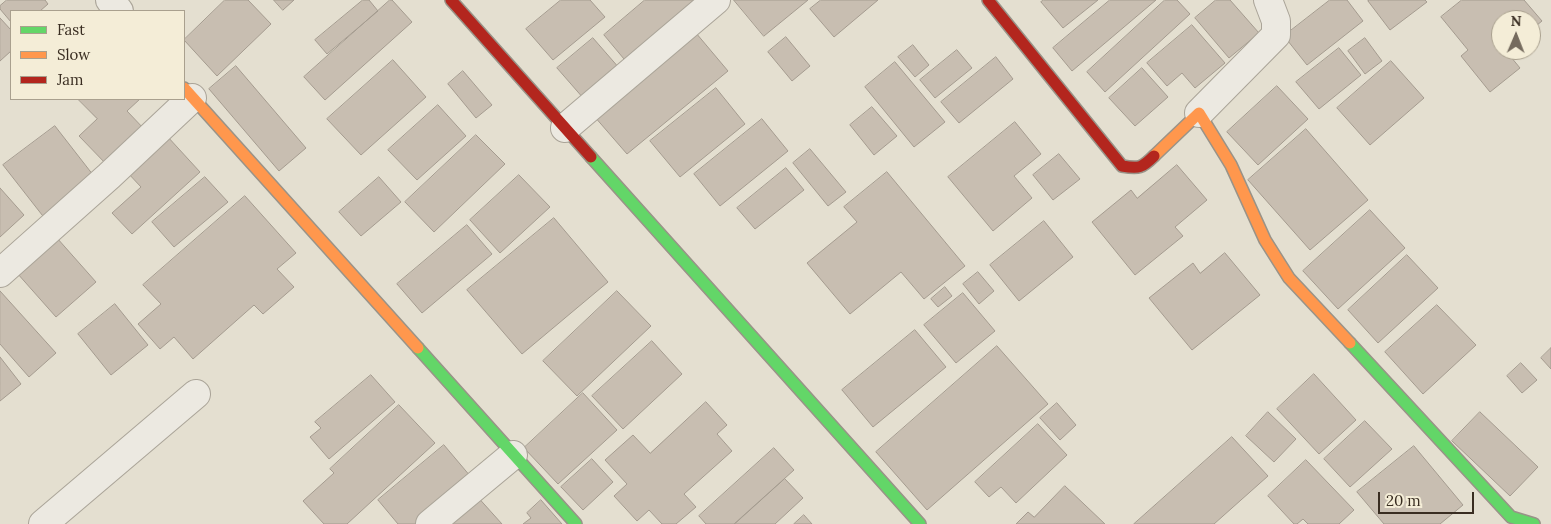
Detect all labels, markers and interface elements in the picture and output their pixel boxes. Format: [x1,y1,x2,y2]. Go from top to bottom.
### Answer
legend [10,10,185,100]
north arrow [1491,10,1541,60]
text: N [1511,12,1522,30]
text: Fast [57,20,85,39]
text: Slow [57,45,90,64]
text: Jam [57,70,84,89]
scale bar [1381,482,1477,514]
text: 20 m [1386,491,1421,510]

